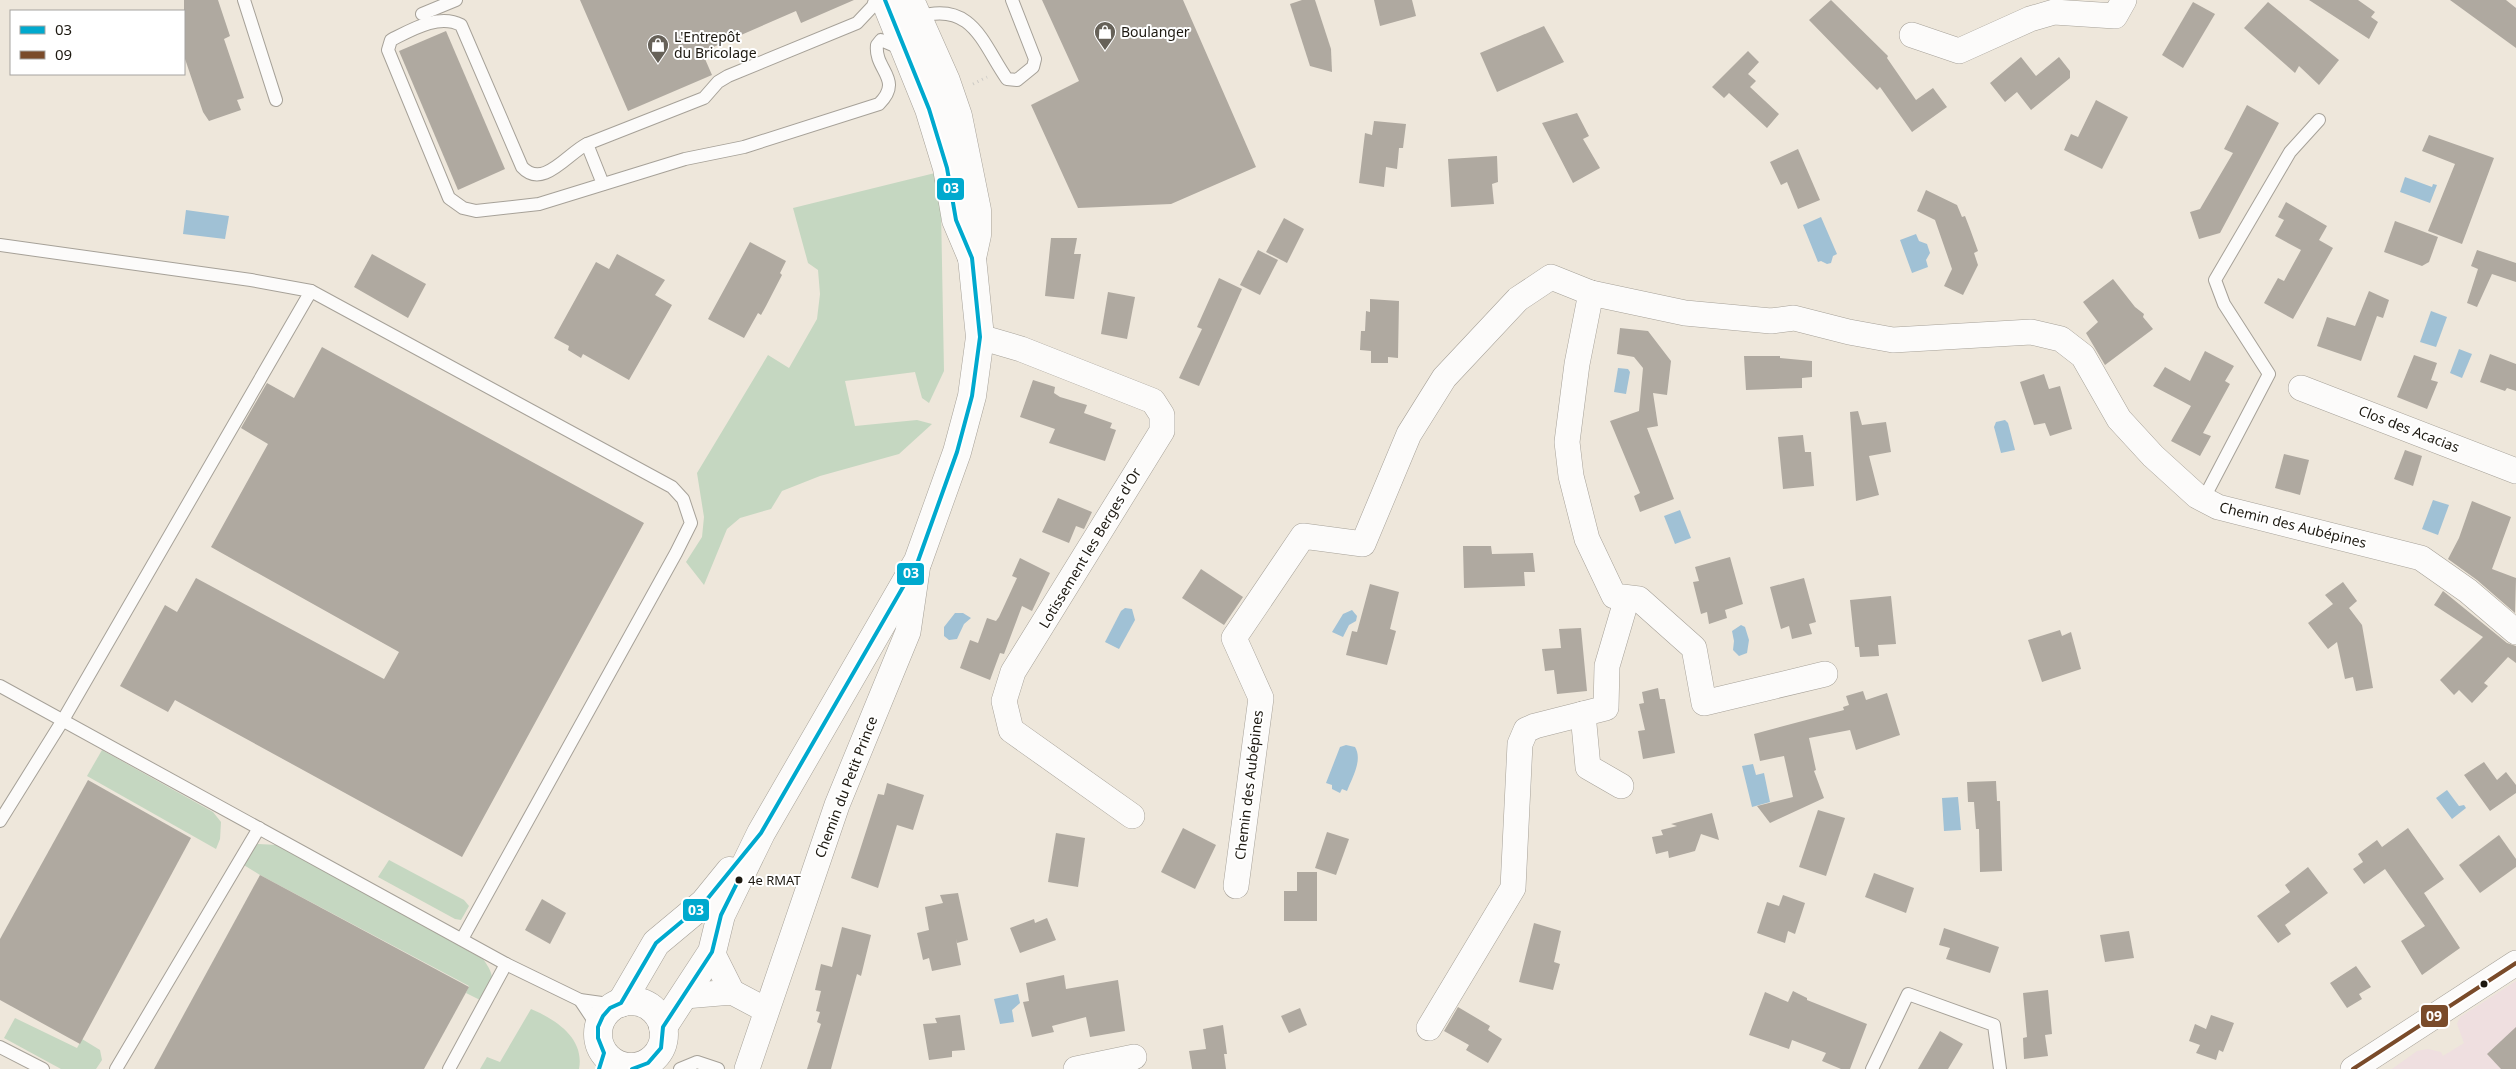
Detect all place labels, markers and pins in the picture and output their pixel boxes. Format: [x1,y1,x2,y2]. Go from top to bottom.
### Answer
shop icon: Boulanger [1093,20,1117,51]
place label: Boulanger [1121,22,1190,41]
place label: L'Entrepôt du Bricolage [674,27,757,62]
shop icon: L'Entrepôt du Bricolage [646,33,670,64]
place label: 4e RMAT [748,871,801,889]
marker: 4e RMAT [734,875,744,885]
unlabelled marker [2479,979,2489,989]

